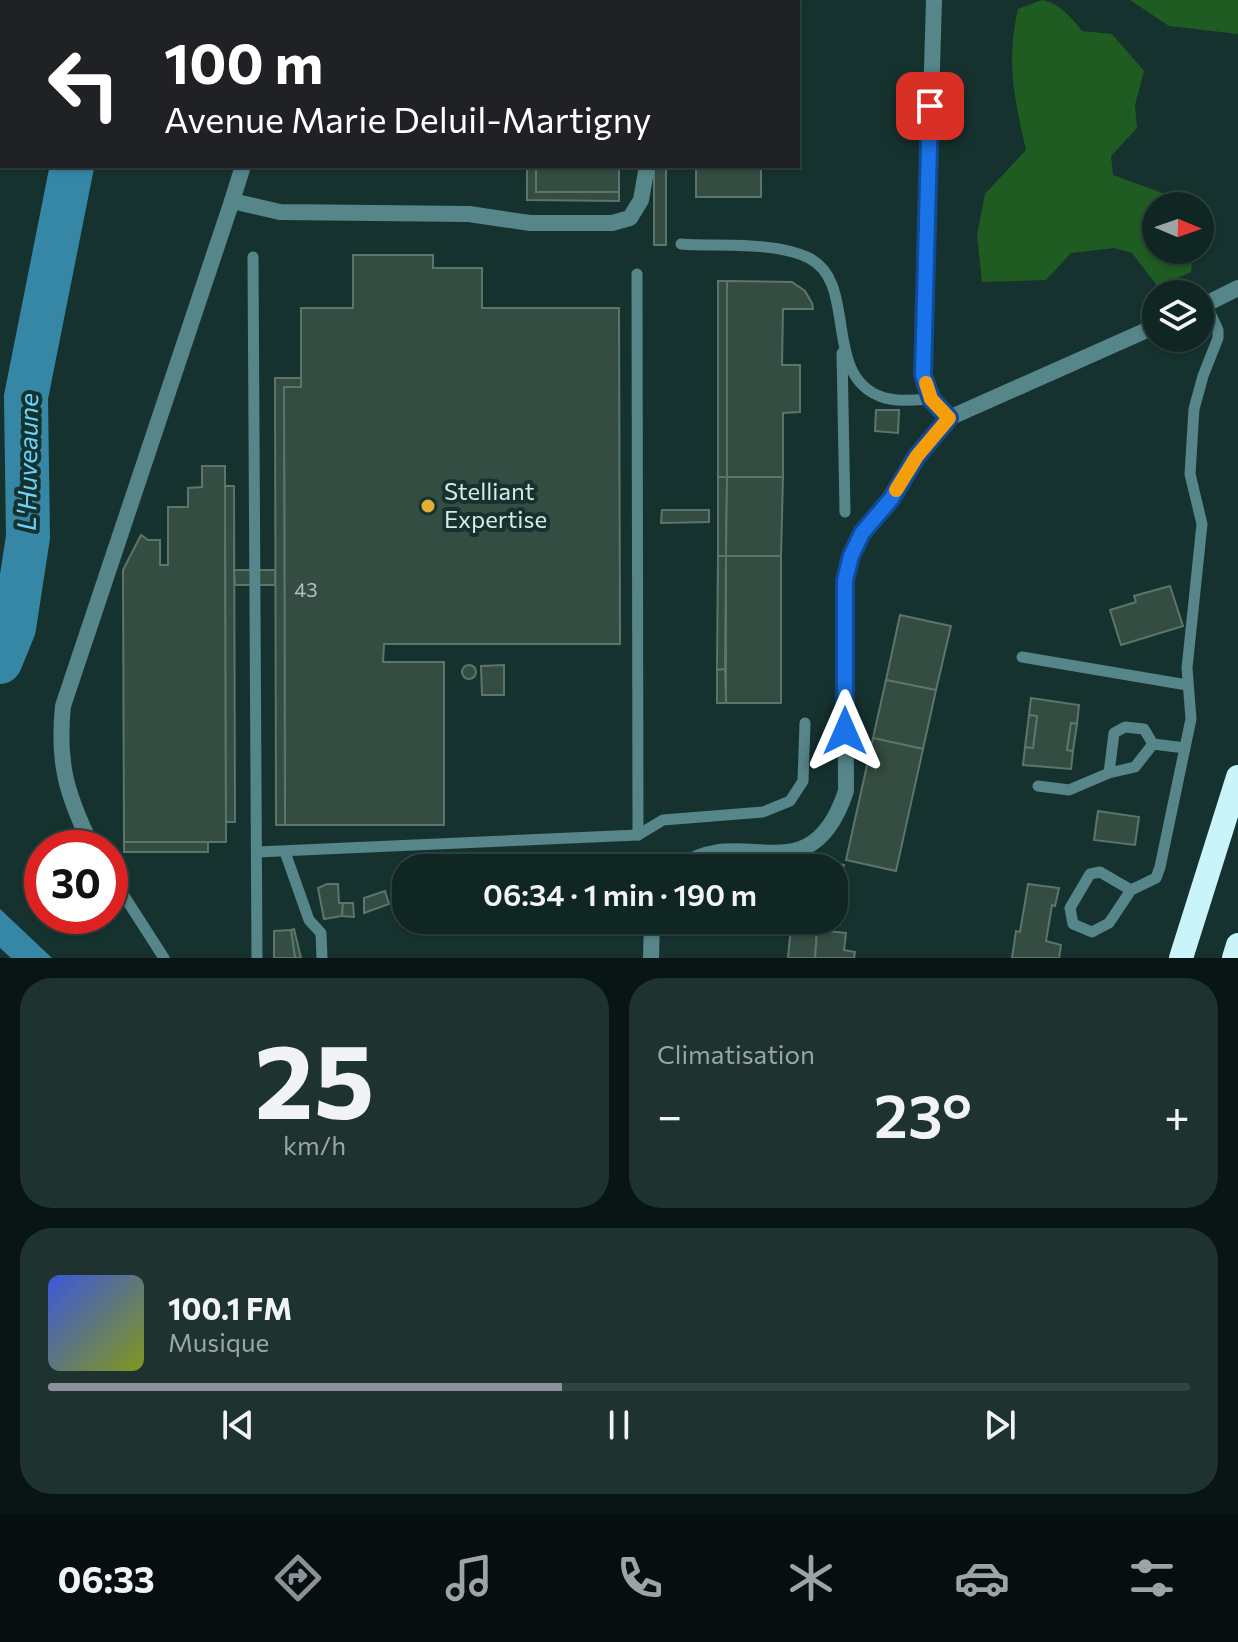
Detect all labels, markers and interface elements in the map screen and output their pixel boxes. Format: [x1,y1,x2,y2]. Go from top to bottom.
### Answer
text: 100 m [164,27,323,96]
icon: left [32,32,136,136]
pin [896,72,964,140]
icon: arrive [908,84,952,128]
text: Avenue Marie Deluil-Martigny [164,96,651,140]
north arrow [1142,192,1214,264]
map controls [1142,192,1214,352]
button: layers [1142,280,1214,352]
water label: L'Huveaune [10,393,43,531]
place label: Stelliant Expertise [444,476,547,533]
marker: Stelliant Expertise [419,497,437,515]
house number: 43 [294,577,318,601]
position arrow [803,689,887,773]
speed limit sign: 30 [24,830,128,934]
text: 06:34 · 1 min · 190 m [483,875,757,912]
text: 25 [255,1013,374,1140]
text: Climatisation [657,1038,815,1069]
text: 23° [874,1077,972,1150]
text: − [657,1087,682,1141]
text: + [1164,1087,1190,1141]
text: km/h [283,1129,346,1160]
text: 100.1 FM [168,1289,292,1326]
text: Musique [168,1326,269,1357]
icon: previous [216,1403,260,1447]
icon: pause [597,1403,641,1447]
icon: next [978,1403,1022,1447]
icon: directions [270,1550,326,1606]
icon: music [441,1550,497,1606]
icon: phone [612,1550,668,1606]
icon: climate [783,1550,839,1606]
icon: car [954,1550,1010,1606]
icon: filters [1124,1550,1180,1606]
text: 06:33 [57,1556,155,1600]

